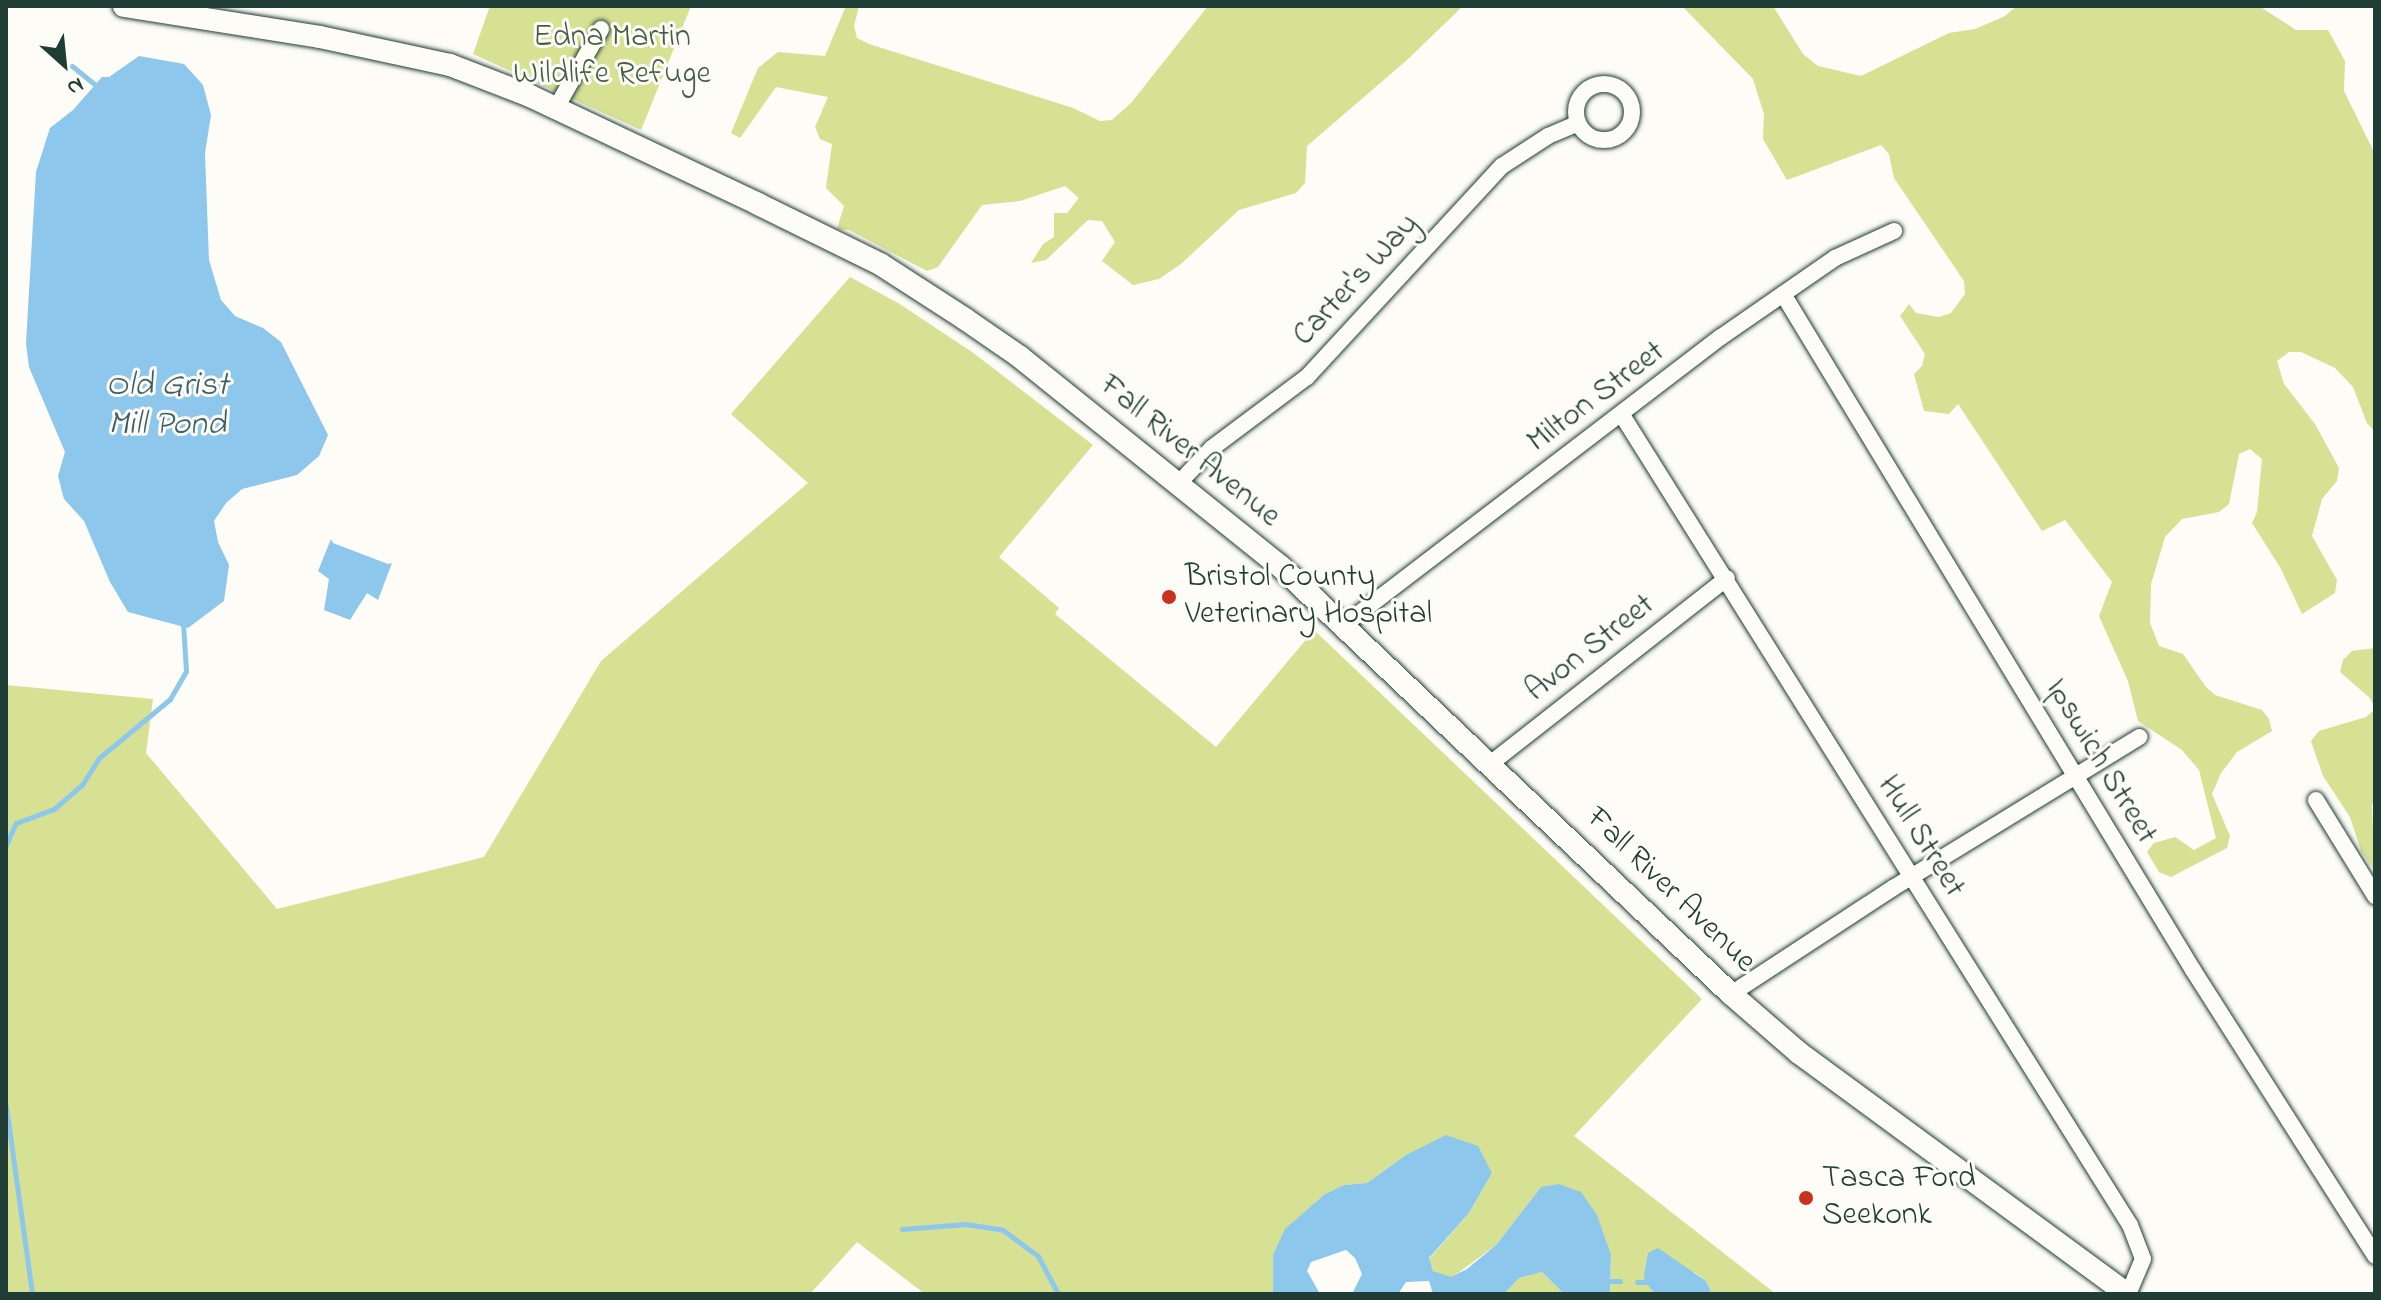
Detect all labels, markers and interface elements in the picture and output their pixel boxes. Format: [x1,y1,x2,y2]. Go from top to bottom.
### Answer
park label: Edna Martin Wildlife Refuge [513,20,711,95]
north arrow [24,24,104,104]
text: N [61,68,89,103]
street label: Carter's Way [1286,207,1428,355]
street label: Milton Street [1521,334,1673,462]
water label: Old Grist Mill Pond [106,366,228,446]
street label: Fall River Avenue [1091,367,1287,537]
place label: Bristol County Veterinary Hospital [1185,560,1432,635]
street label: Avon Street [1519,587,1663,711]
marker: Bristol County Veterinary Hospital [1160,588,1178,606]
street label: Ipswich Street [2036,672,2164,852]
street label: Hull Street [1868,769,1972,905]
street label: Fall River Avenue [1577,800,1763,982]
place label: Tasca Ford Seekonk [1822,1161,1976,1236]
marker: Tasca Ford Seekonk [1797,1189,1815,1207]

